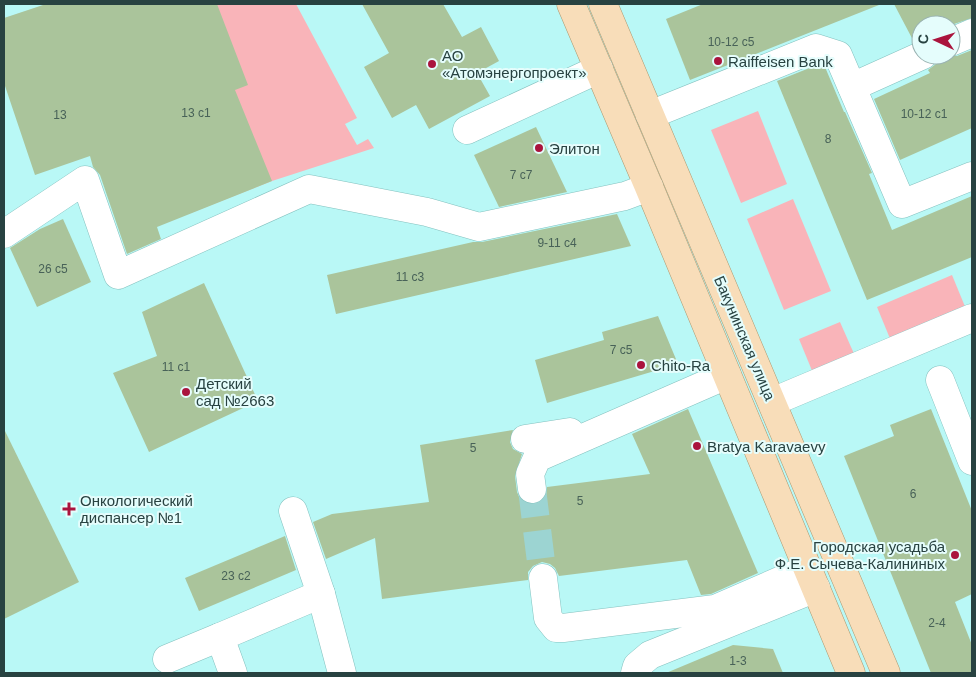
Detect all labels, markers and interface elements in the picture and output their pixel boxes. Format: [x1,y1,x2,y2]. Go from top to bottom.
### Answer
north arrow [911,15,961,65]
text: С [915,33,931,45]
house number: 10-12 с5 [708,35,755,49]
place label: АО «Атомэнергопроект» [442,47,587,81]
place label: Raiffeisen Bank [728,53,833,70]
marker: Raiffeisen Bank [712,55,724,67]
marker: АО «Атомэнергопроект» [426,58,438,70]
house number: 13 с1 [181,106,211,120]
house number: 10-12 с1 [901,107,948,121]
house number: 13 [53,108,67,122]
house number: 8 [825,132,832,146]
place label: Элитон [549,140,600,157]
marker: Элитон [533,142,545,154]
house number: 7 с7 [510,168,533,182]
house number: 9-11 с4 [537,236,577,250]
house number: 26 с5 [38,262,68,276]
house number: 11 с3 [396,270,425,284]
street label: Бакунинская улица [711,273,779,403]
house number: 7 с5 [610,343,633,357]
place label: Chito-Ra [651,357,711,374]
marker: Chito-Ra [635,359,647,371]
house number: 11 с1 [162,360,191,374]
place label: Детский сад №2663 [196,375,274,409]
marker: Детский сад №2663 [180,386,192,398]
place label: Bratya Karavaevy [707,438,826,455]
marker: Bratya Karavaevy [691,440,703,452]
house number: 5 [470,441,477,455]
house number: 6 [910,487,917,501]
place label: Онкологический диспансер №1 [80,492,193,526]
house number: 5 [577,494,584,508]
marker: Онкологический диспансер №1 [62,502,76,516]
place label: Городская усадьба Ф.Е. Сычева-Калининых [775,538,946,572]
marker: Городская усадьба Ф.Е. Сычева-Калининых [949,549,961,561]
house number: 23 с2 [221,569,251,583]
house number: 2-4 [928,616,946,630]
house number: 1-3 [729,654,747,668]

